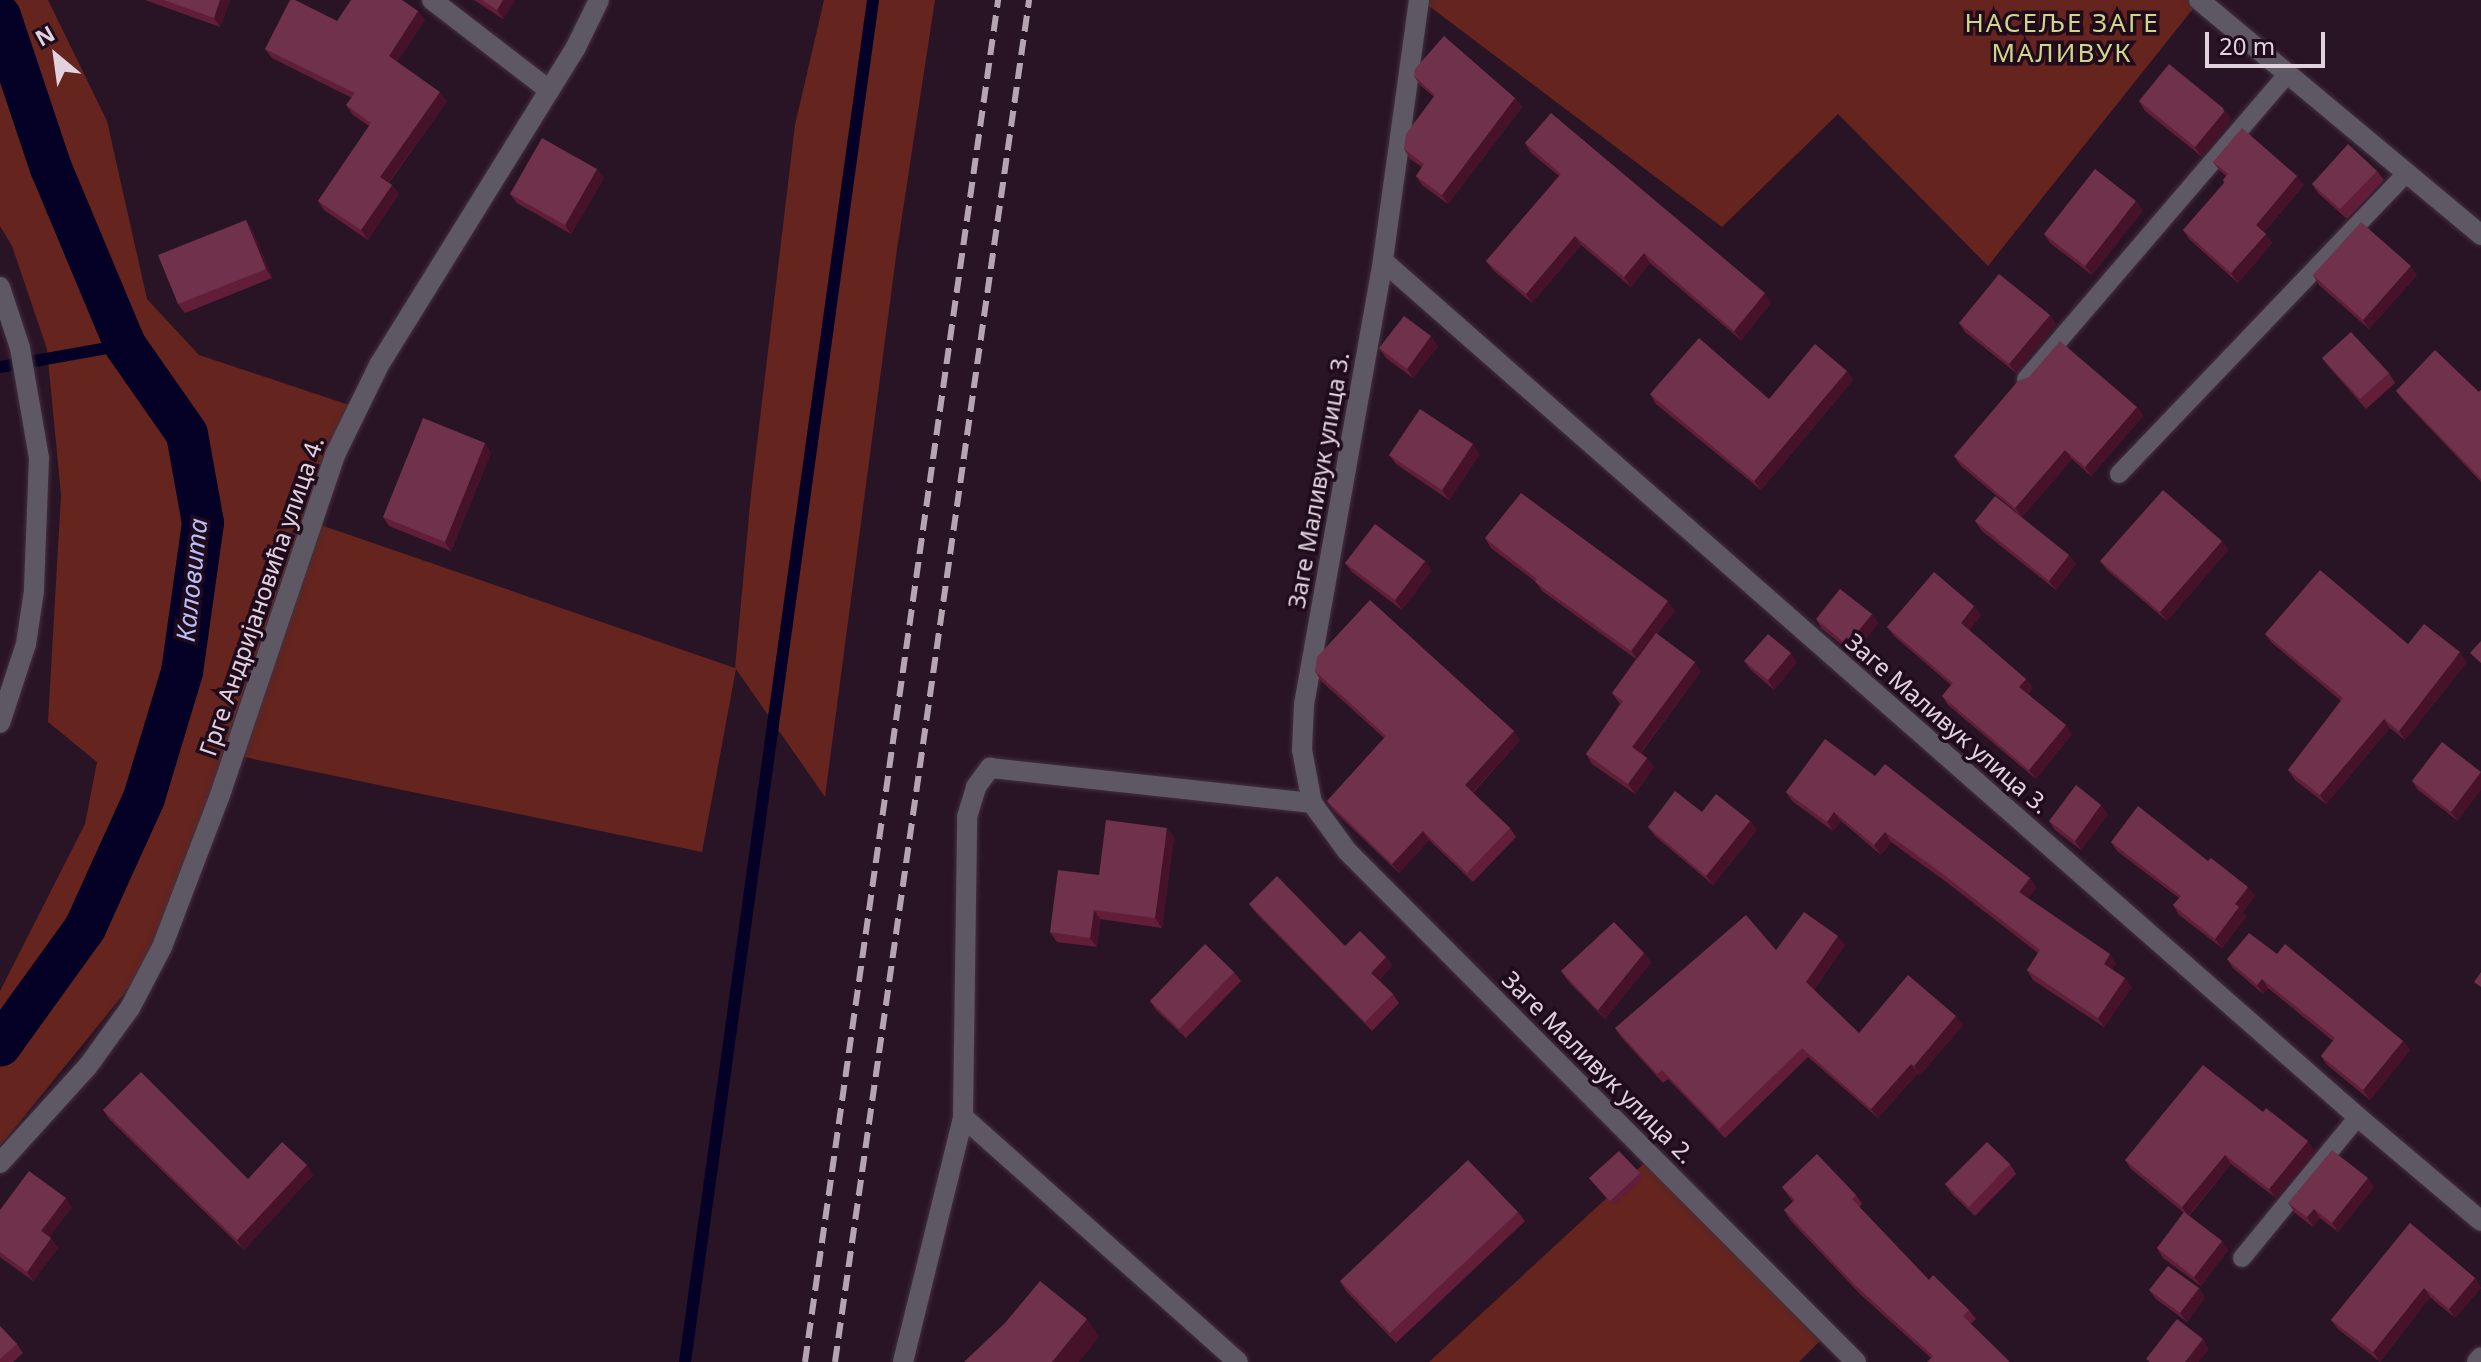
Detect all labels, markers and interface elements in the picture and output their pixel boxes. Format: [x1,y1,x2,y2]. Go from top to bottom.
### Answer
district label: НАСЕЉЕ ЗАГЕ МАЛИВУК [1964,7,2160,68]
north arrow [16,16,96,96]
scale bar [2209,16,2329,66]
text: N [29,18,59,52]
text: 20 m [2219,29,2275,62]
street label: Заге Маливук улица 3. [1281,349,1355,611]
street label: Грге Андријановића улица 4. [193,433,329,759]
water label: Каловита [170,517,214,643]
street label: Заге Маливук улица 3. [1840,627,2056,819]
street label: Заге Маливук улица 2. [1497,965,1701,1169]

